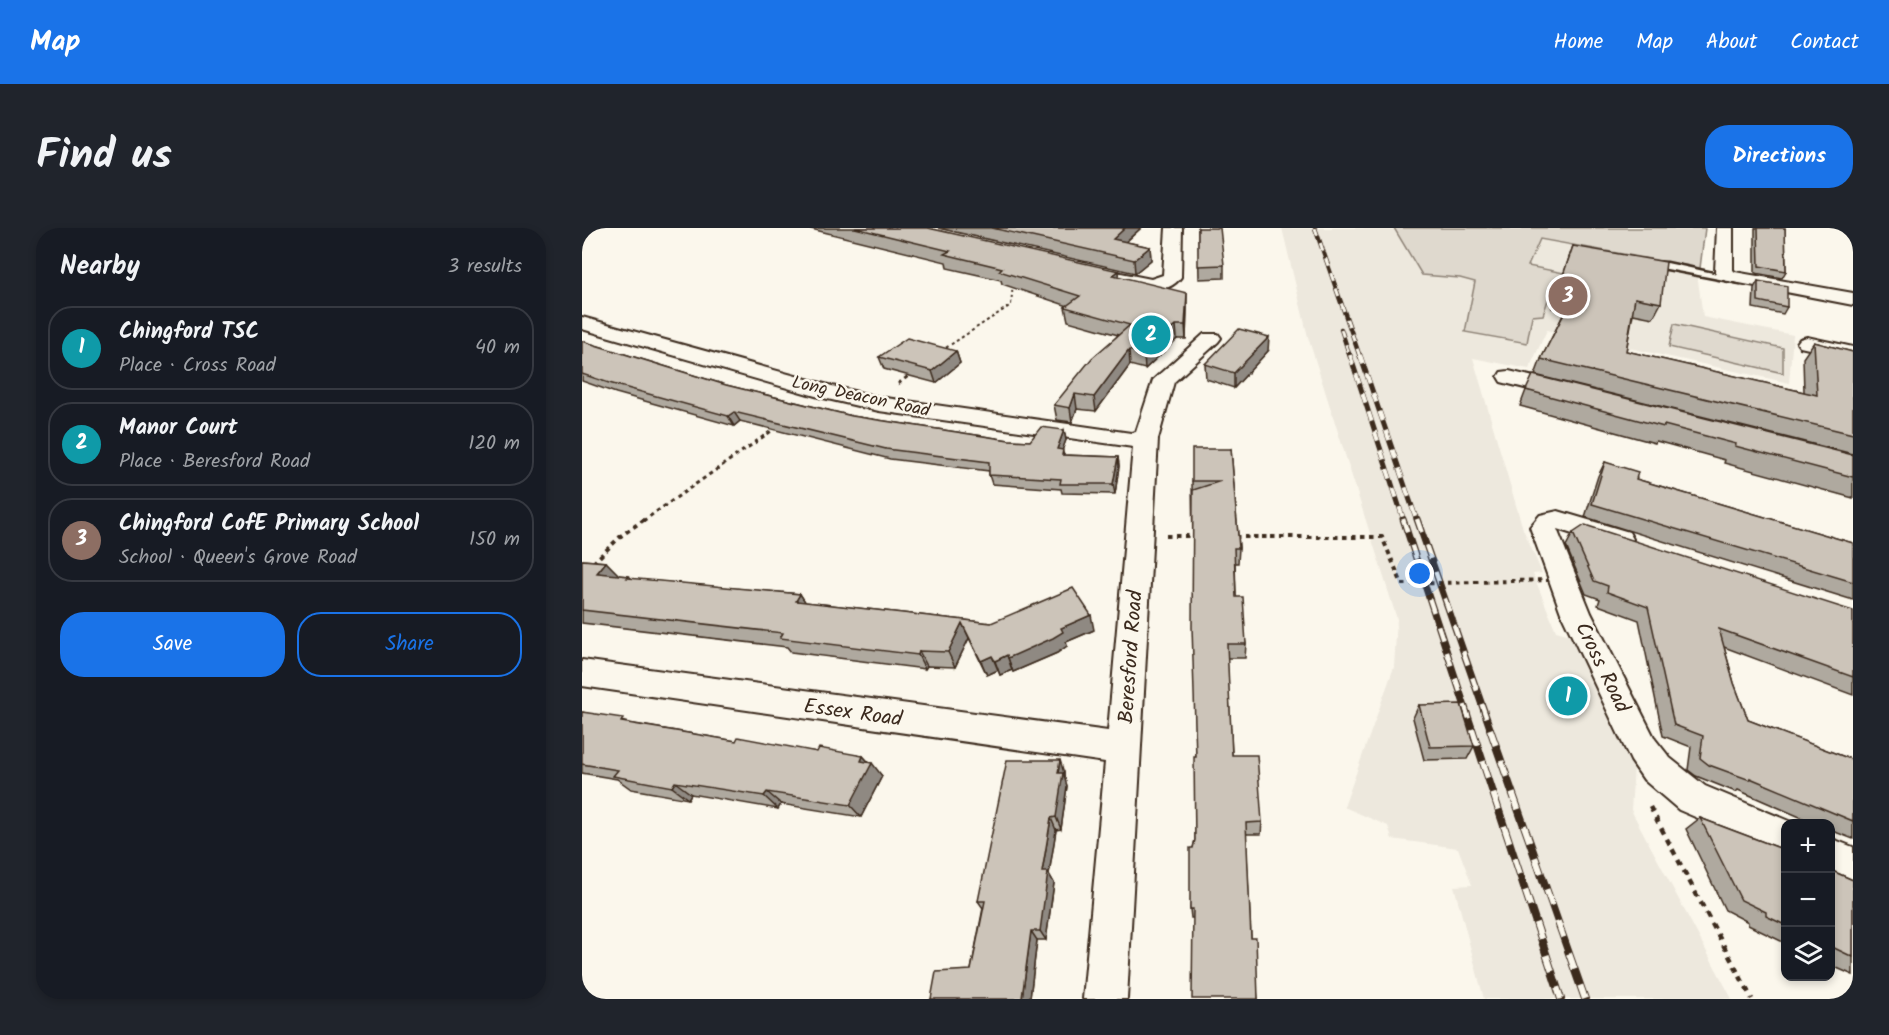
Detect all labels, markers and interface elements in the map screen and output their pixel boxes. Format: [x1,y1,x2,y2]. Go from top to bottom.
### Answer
text: Map [30,20,81,65]
text: Home [1554,26,1603,59]
text: Map [1636,26,1673,59]
text: About [1706,26,1757,59]
text: Contact [1790,26,1859,59]
text: Find us [36,123,172,190]
button: Directions [1705,125,1853,188]
text: Nearby [60,246,140,288]
text: 3 results [448,251,522,283]
pin: 3 [1548,274,1588,318]
pin: 2 [1132,312,1170,358]
text: Chingford TSC [119,315,259,350]
text: 1 [78,332,85,364]
text: 40 m [475,332,520,364]
text: Place · Cross Road [119,350,276,382]
street label: Long Deacon Road [789,369,933,426]
text: Manor Court [119,411,238,446]
text: 2 [76,428,87,460]
text: 120 m [468,428,520,460]
text: Place · Beresford Road [119,446,310,478]
text: Chingford CofE Primary School [119,507,419,542]
text: 3 [76,524,87,556]
text: 150 m [469,524,520,556]
text: School · Queen's Grove Road [119,542,357,574]
your location [1405,559,1434,588]
street label: Beresford Road [1110,589,1153,725]
button: Save [60,612,285,677]
button: Share [297,612,522,677]
street label: Cross Road [1565,617,1638,719]
pin: 1 [1548,674,1588,718]
street label: Essex Road [801,690,905,737]
map controls [1781,819,1835,981]
button: + [1781,819,1835,873]
button: − [1781,873,1835,927]
button: layers [1781,927,1835,981]

